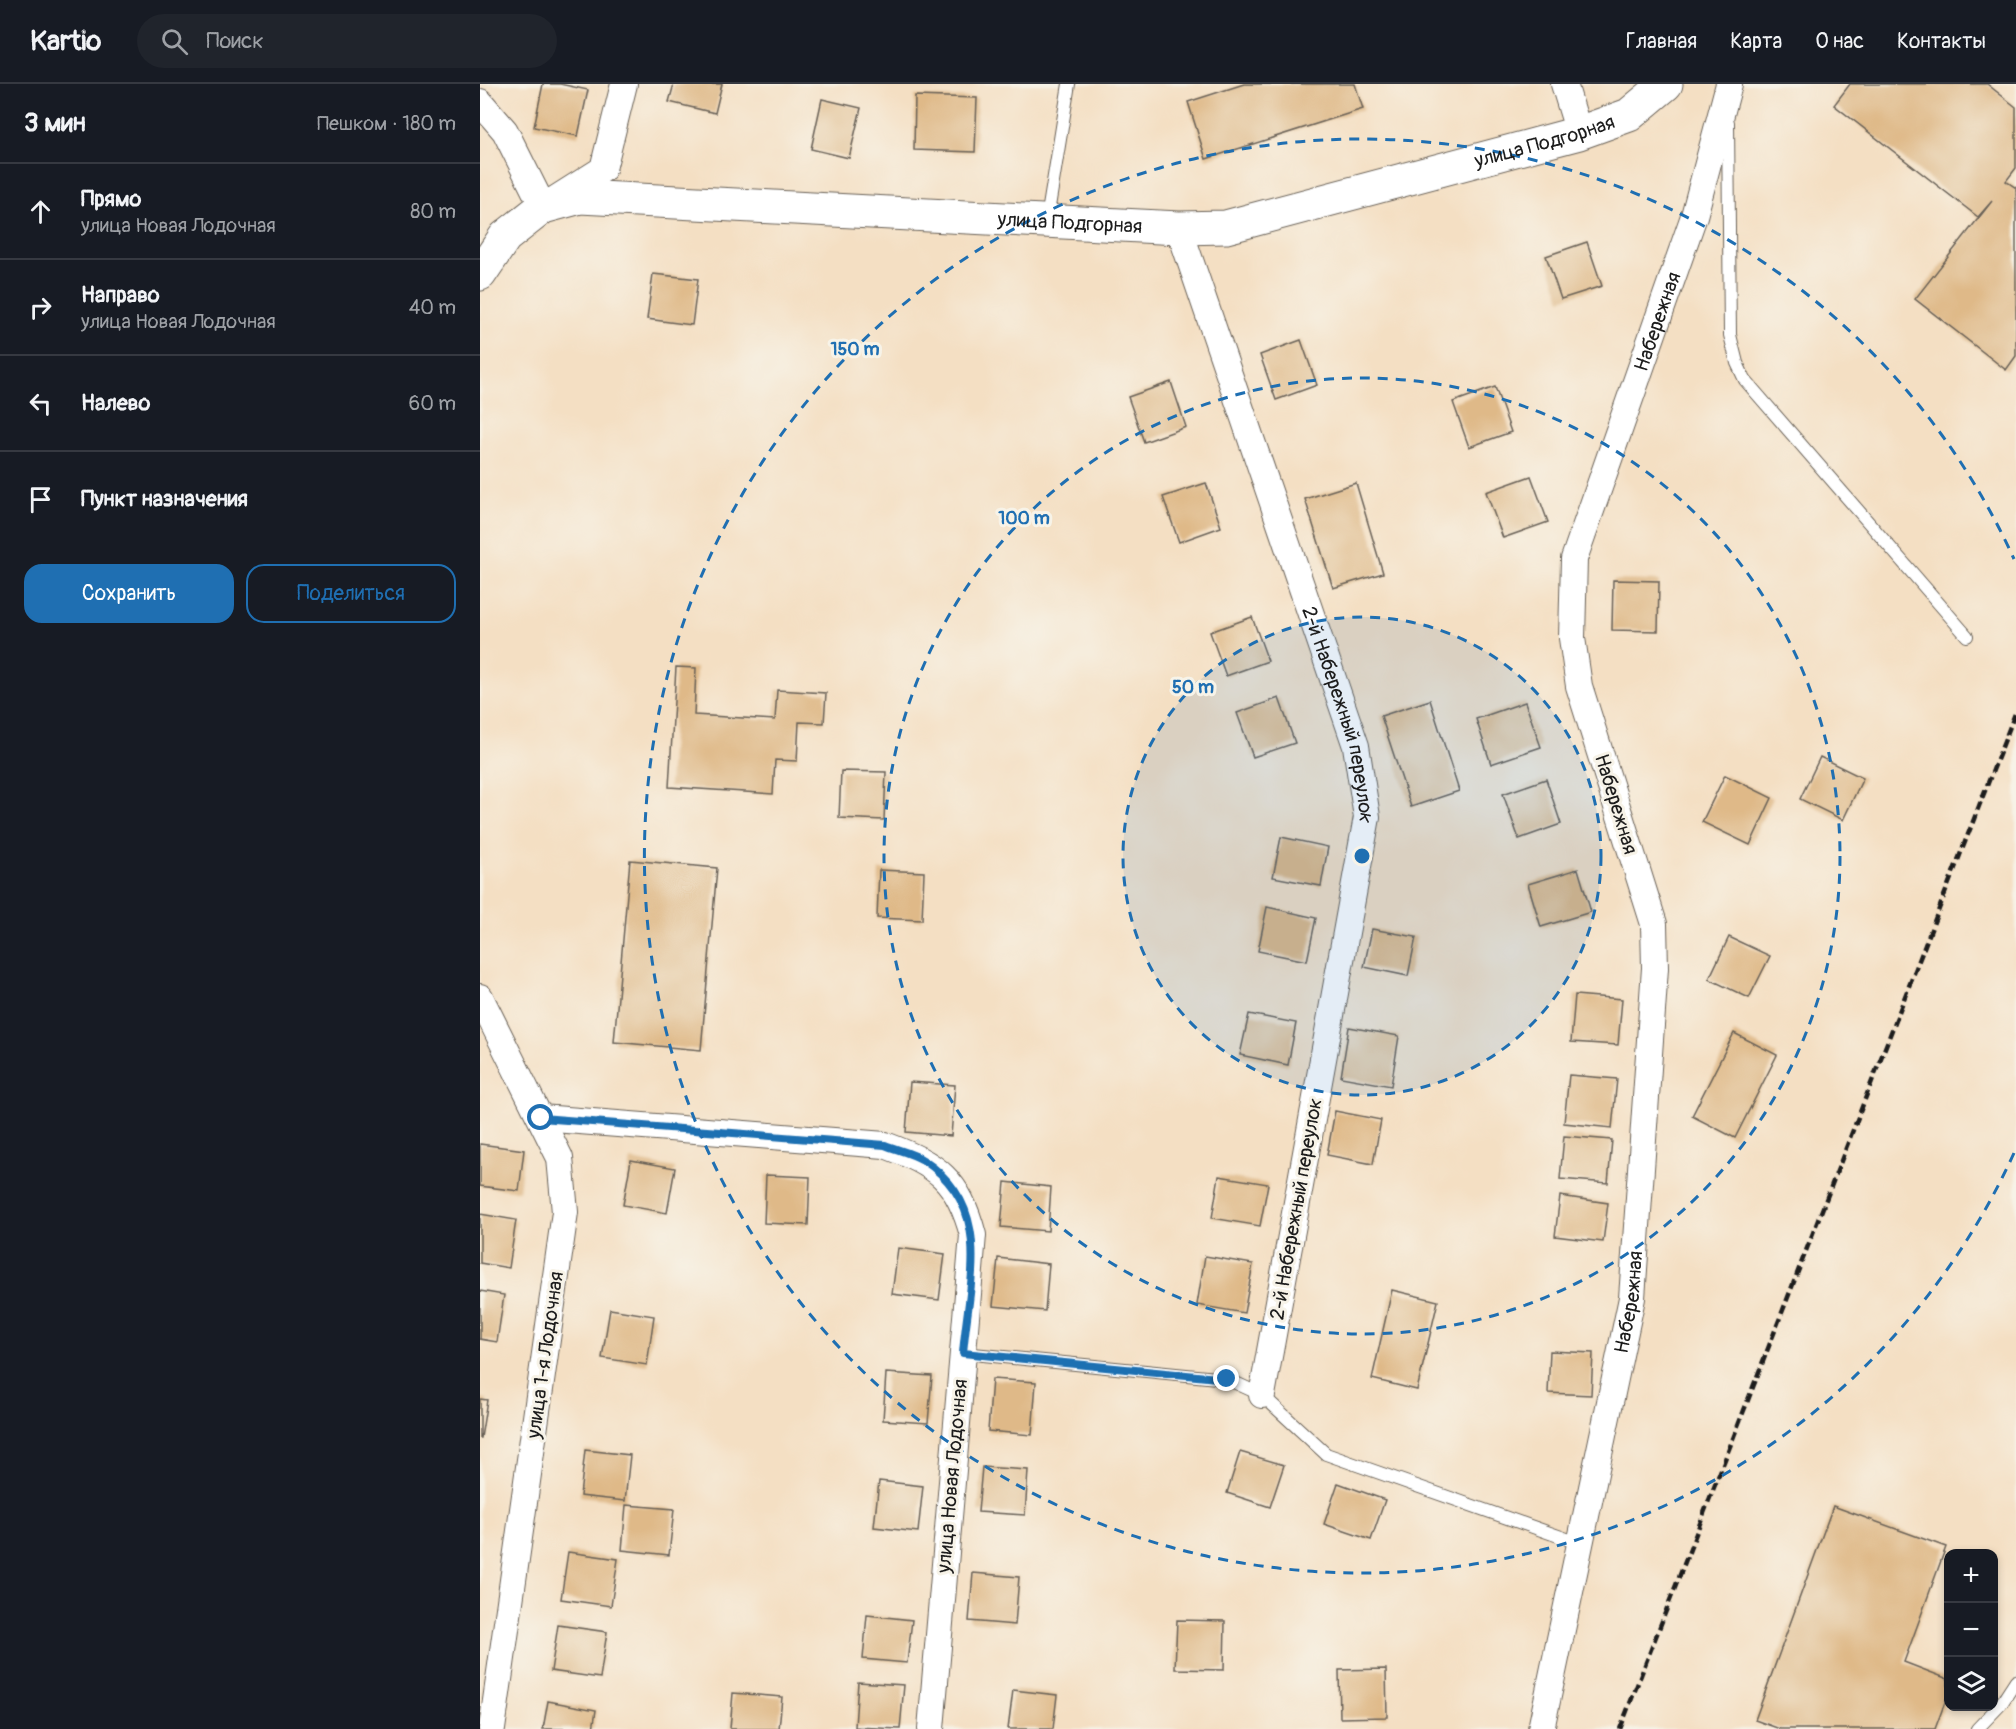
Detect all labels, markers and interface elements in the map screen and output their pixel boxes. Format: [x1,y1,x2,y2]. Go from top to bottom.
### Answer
search box [137,14,557,68]
text: Kartio [30,24,101,59]
icon: search [158,25,191,58]
text: Поиск [206,27,264,55]
text: Главная [1626,28,1697,55]
text: Карта [1730,28,1782,55]
text: О нас [1815,28,1864,55]
text: Контакты [1897,28,1986,55]
text: 3 мин [24,107,86,139]
street label: улица Подгорная [1471,109,1618,173]
text: Пешком · 180 m [317,111,456,136]
text: Прямо [81,185,141,213]
icon: ahead [24,195,57,228]
text: 80 m [410,199,456,224]
street label: улица Подгорная [996,206,1143,239]
text: улица Новая Лодочная [81,213,276,238]
street label: Набережная [1628,268,1686,375]
text: Направо [81,281,160,309]
icon: right [24,291,57,324]
text: 40 m [409,295,456,320]
text: улица Новая Лодочная [81,309,276,334]
text: 150 m [831,338,880,361]
icon: left [24,387,57,420]
text: Налево [81,389,150,417]
text: 60 m [409,391,456,416]
icon: arrive [24,483,57,516]
text: Пункт назначения [81,485,248,513]
text: 100 m [998,507,1050,530]
button: Сохранить [24,564,234,623]
button: Поделиться [246,564,456,623]
street label: 2-й Набережный переулок [1297,603,1380,825]
text: 50 m [1172,676,1214,699]
street label: Набережная [1589,751,1643,857]
centre of rings [1352,846,1372,866]
street label: 2-й Набережный переулок [1264,1096,1328,1322]
route start [527,1104,553,1130]
street label: Набережная [1608,1250,1648,1356]
street label: улица 1-я Лодочная [521,1270,569,1441]
route end [1213,1365,1239,1391]
street label: улица Новая Лодочная [931,1378,973,1575]
map controls [1944,1549,1998,1711]
button: + [1944,1549,1998,1603]
button: − [1944,1603,1998,1657]
button: layers [1944,1657,1998,1711]

